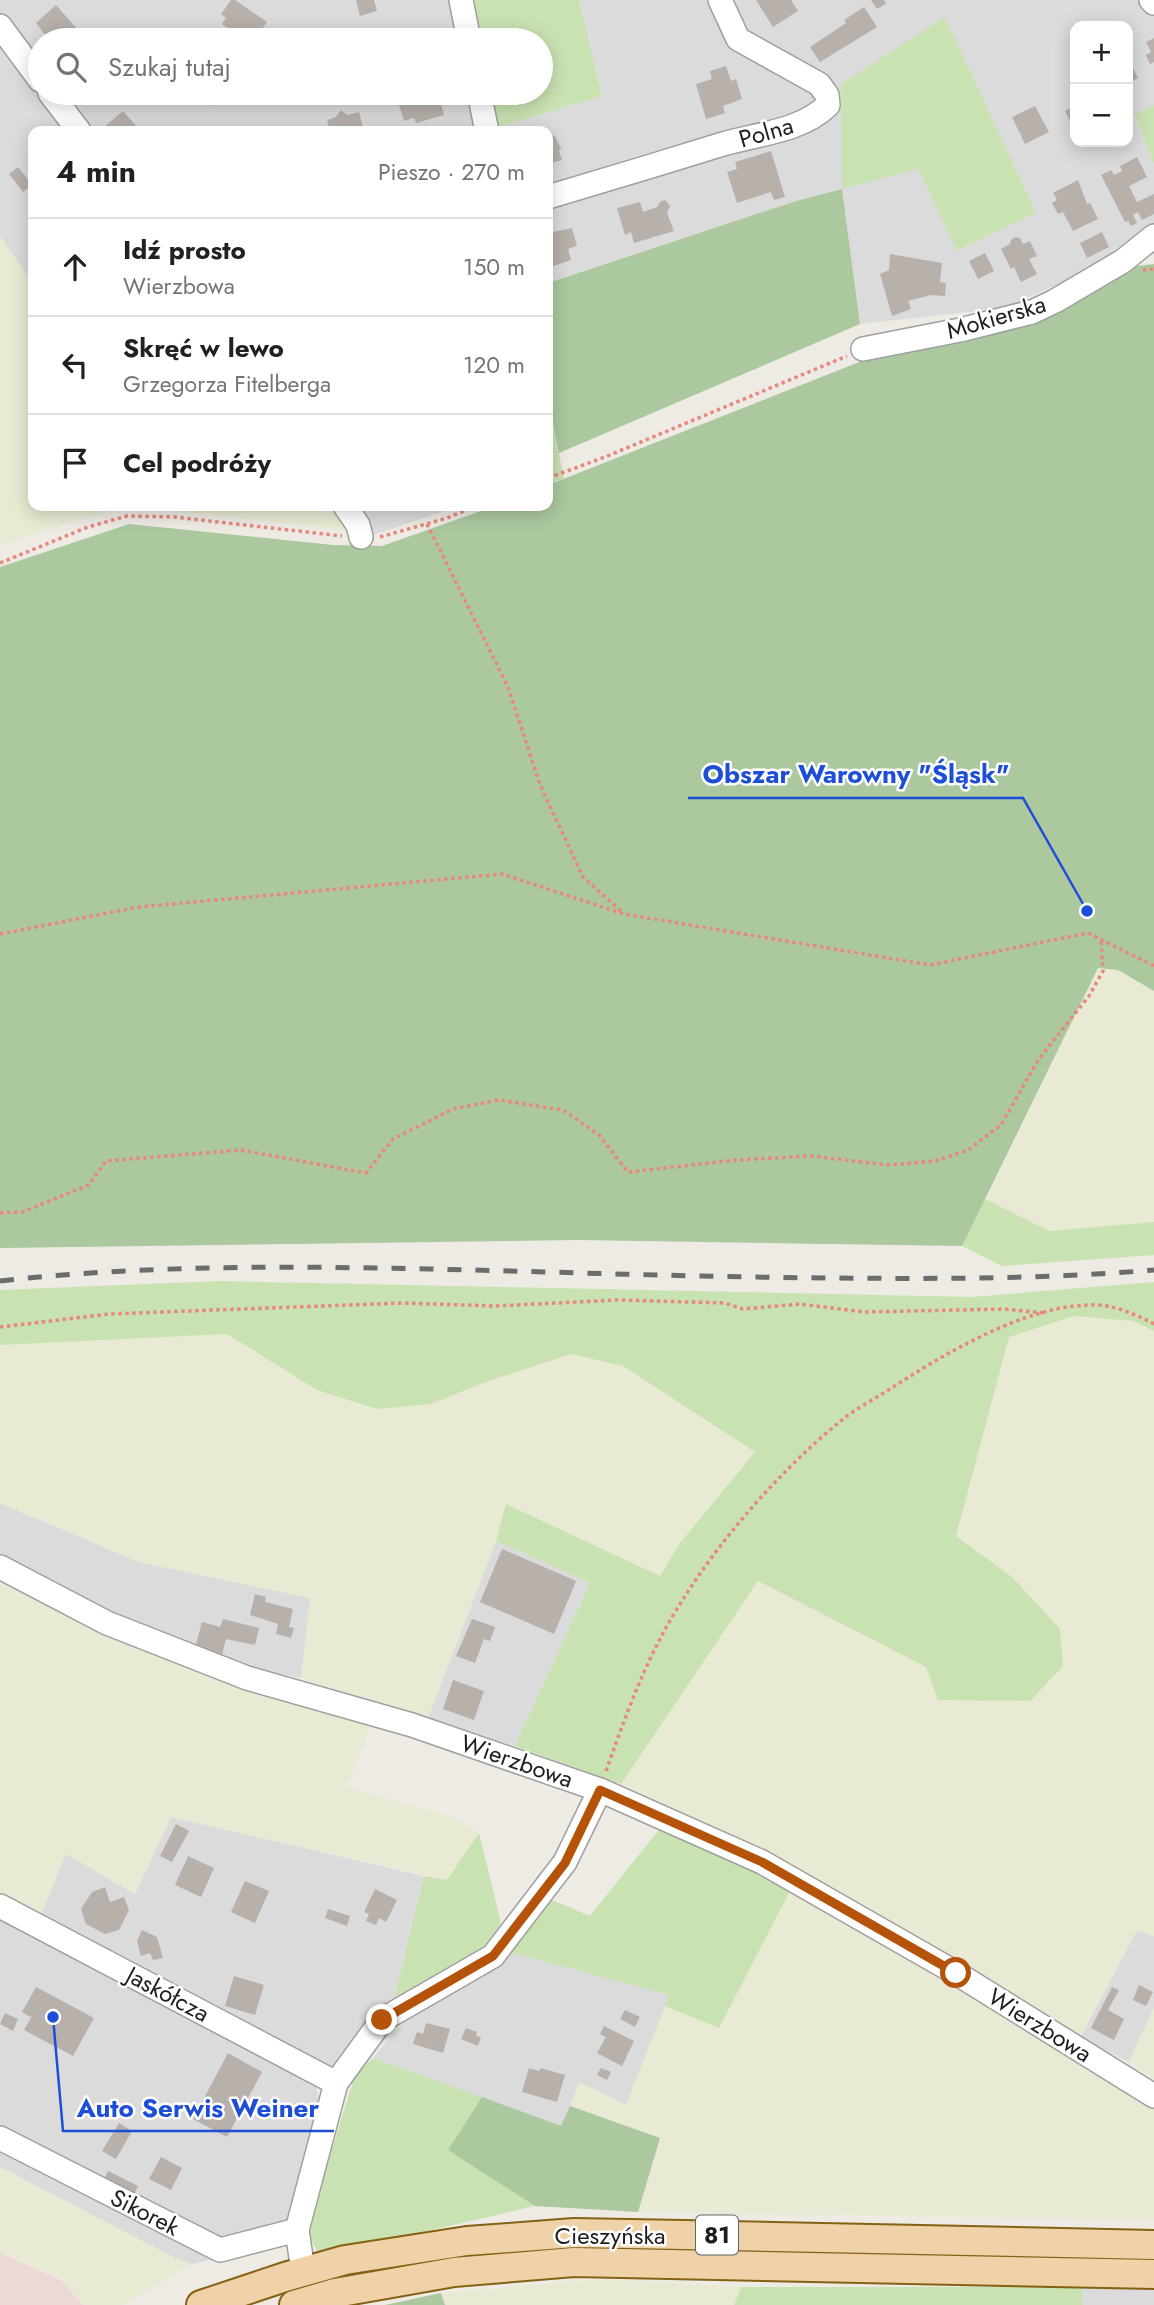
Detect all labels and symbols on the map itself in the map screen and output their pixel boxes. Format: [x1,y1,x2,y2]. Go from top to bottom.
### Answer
street label: Polna [735,108,797,156]
street label: Mokierska [942,286,1050,348]
callout: Obszar Warowny "Śląsk" [688,751,1023,798]
text: Obszar Warowny "Śląsk" [703,755,1009,793]
street label: Wierzbowa [456,1725,578,1797]
street label: Jaskółcza [117,1956,216,2031]
route start [940,1957,971,1988]
street label: Wierzbowa [981,1979,1099,2071]
route end [366,2004,397,2035]
callout: Auto Serwis Weiner [63,2084,334,2131]
text: Auto Serwis Weiner [76,2089,320,2127]
street label: Sikorek [104,2180,186,2244]
road number: 81 [696,2216,738,2254]
street label: Cieszyńska [554,2218,666,2253]

